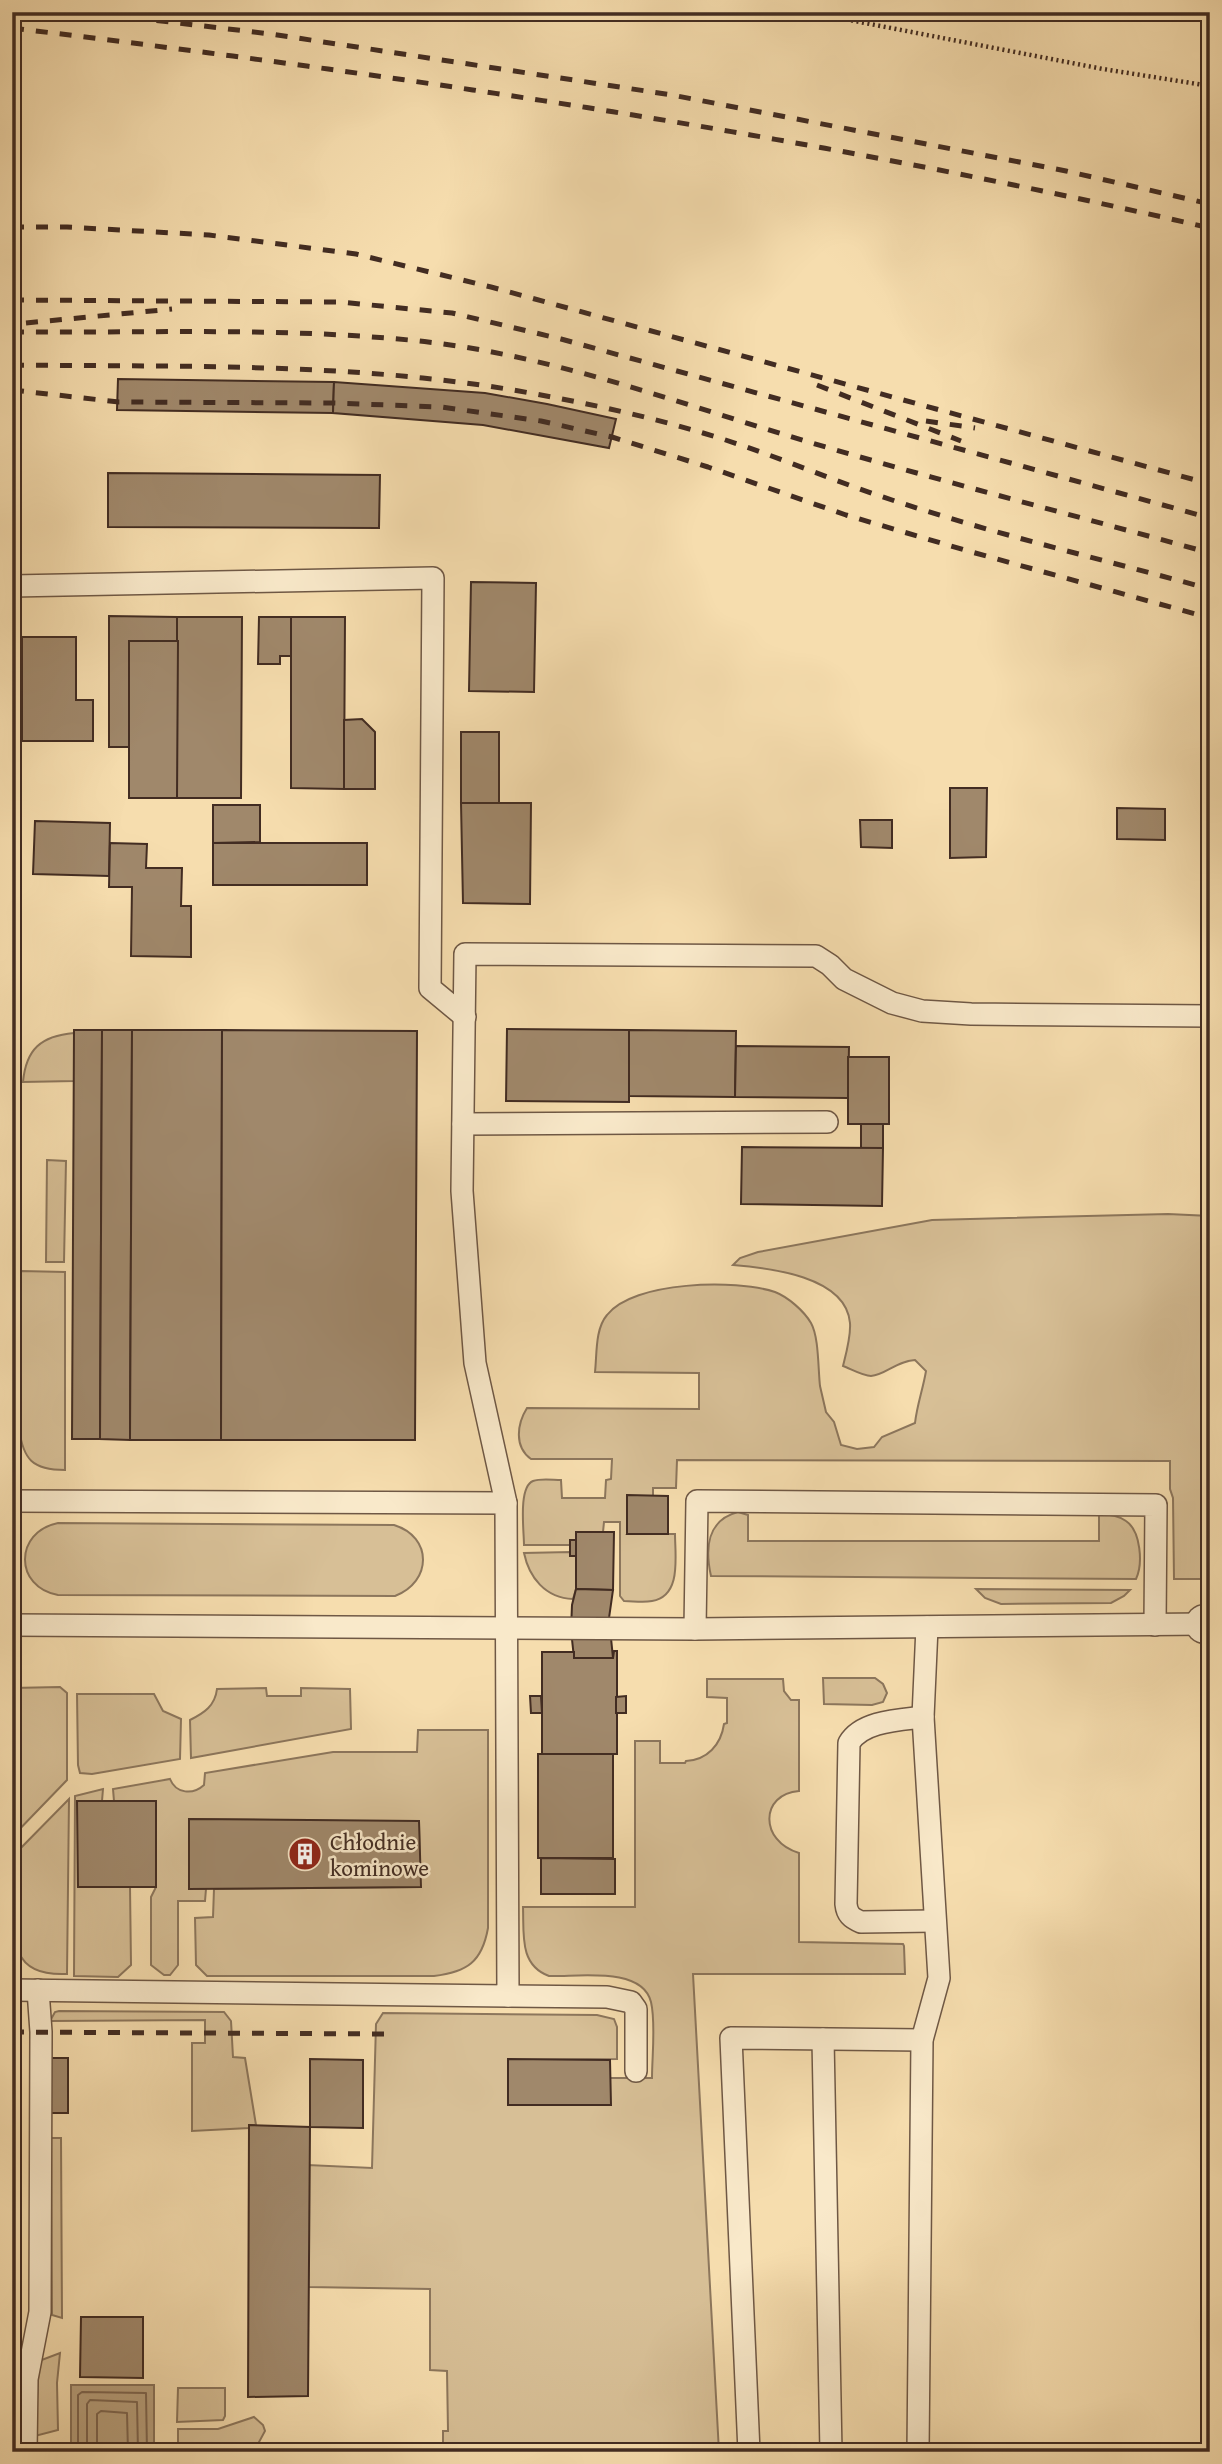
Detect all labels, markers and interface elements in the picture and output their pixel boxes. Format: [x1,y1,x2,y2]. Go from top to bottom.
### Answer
place label: Chłodnie kominowe [330,1825,429,1884]
building icon: Chłodnie kominowe [286,1835,324,1873]

